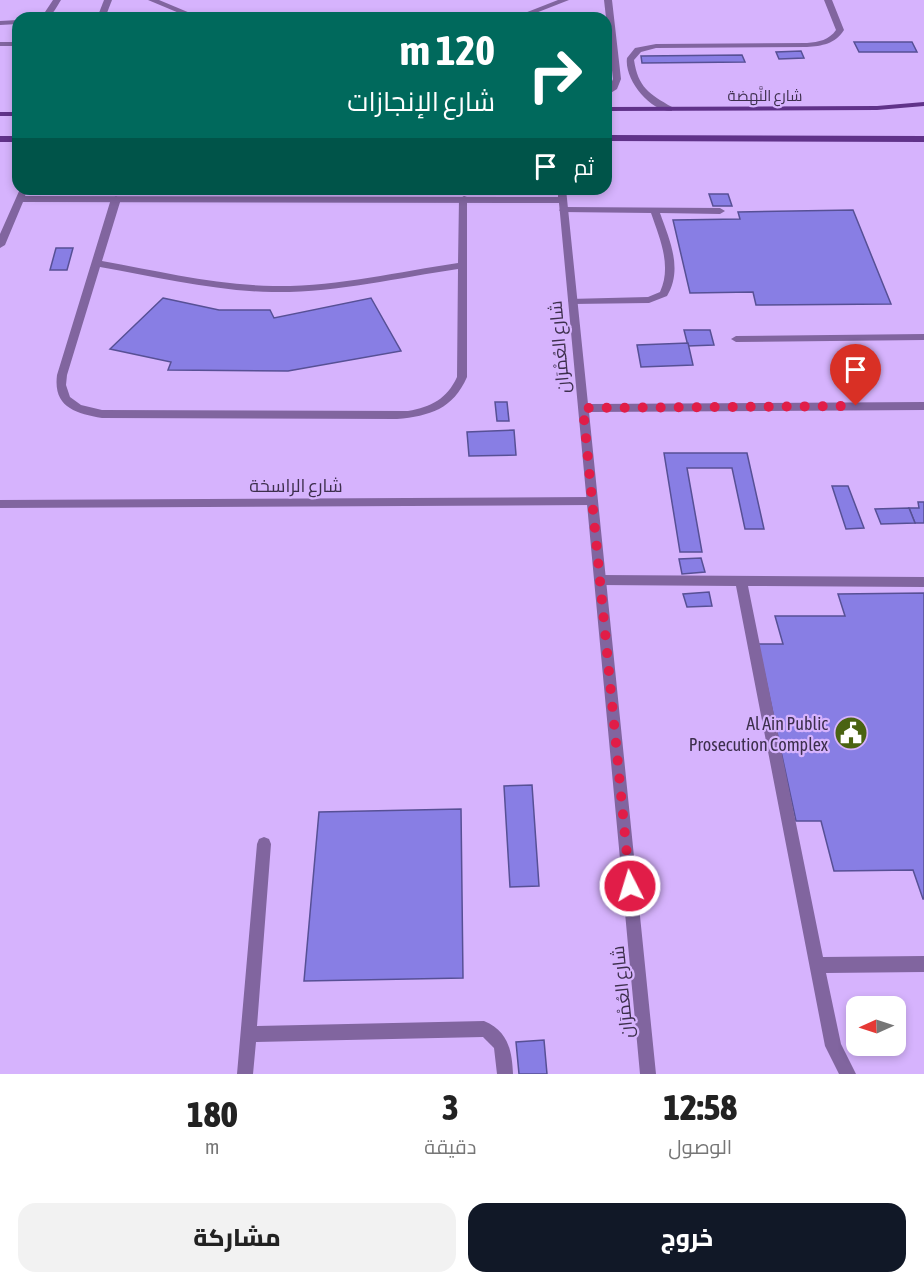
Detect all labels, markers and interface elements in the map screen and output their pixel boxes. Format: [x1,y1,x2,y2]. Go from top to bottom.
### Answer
text: 120 m [400,26,495,74]
icon: right [516,36,594,114]
text: شارع الإنجازات [347,86,495,117]
street label: شارع النَّهضة [727,86,803,107]
icon: arrive [529,150,562,183]
text: ثم [574,154,594,180]
street label: شارع العُمْرَان [544,300,576,394]
pin [830,344,881,406]
icon: arrive [839,353,872,386]
street label: شارع الراسخة [249,475,343,498]
place label: Al Ain Public Prosecution Complex [689,713,828,755]
public building icon: Al Ain Public Prosecution Complex [833,715,869,751]
position arrow [598,854,662,918]
street label: شارع العُمْرَان [607,944,639,1039]
north arrow [846,996,906,1056]
map controls [846,996,906,1056]
text: 3 [442,1086,459,1128]
text: 12:58 [663,1086,737,1128]
text: 180 [187,1093,238,1135]
text: m [205,1135,219,1158]
text: دقيقة [424,1135,476,1158]
text: الوصول [668,1135,732,1158]
button: مشاركة [18,1203,456,1272]
button: خروج [468,1203,906,1272]

